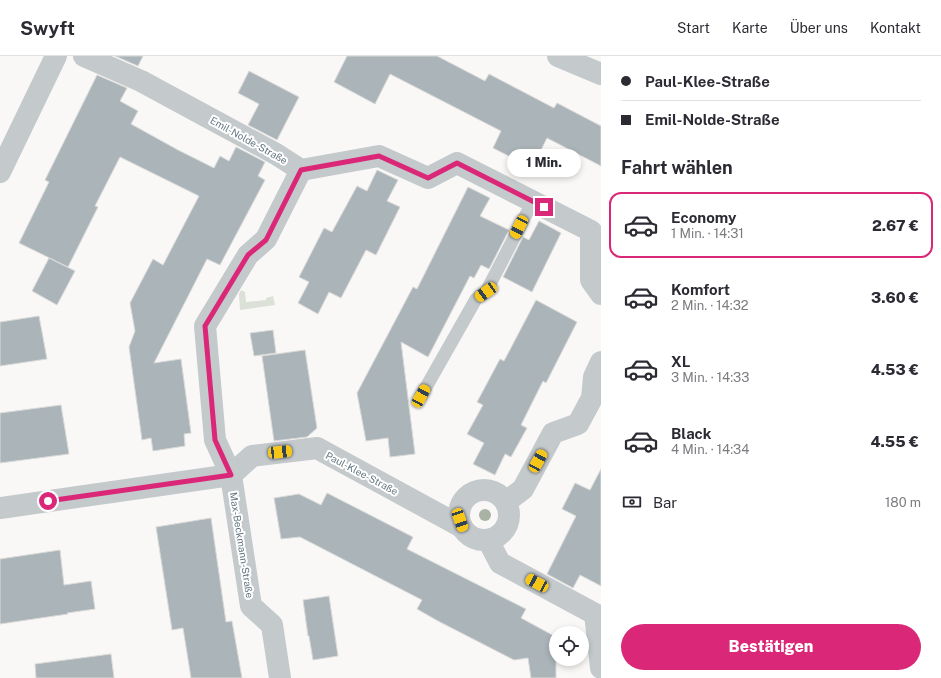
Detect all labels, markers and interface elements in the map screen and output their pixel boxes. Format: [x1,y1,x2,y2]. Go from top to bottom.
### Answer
text: Swyft [20,17,75,39]
text: Start [677,20,710,36]
text: Karte [732,20,768,36]
text: Über uns [790,20,848,36]
text: Kontakt [870,20,921,36]
text: Paul-Klee-Straße [645,73,770,90]
text: Emil-Nolde-Straße [645,111,780,128]
street label: Emil-Nolde-Straße [208,114,290,166]
callout: 1 Min. [507,149,581,177]
text: 1 Min. [526,155,562,170]
text: Fahrt wählen [621,157,733,178]
route end [535,198,553,216]
icon: car [623,207,659,243]
text: Economy [671,209,736,226]
car [508,214,530,240]
text: 2.67 € [872,217,919,234]
text: 1 Min. · 14:31 [671,226,744,241]
icon: car [623,279,659,315]
car [473,280,499,304]
text: Komfort [671,281,730,298]
text: 3.60 € [871,289,919,306]
text: 2 Min. · 14:32 [671,298,749,313]
icon: car [623,351,659,387]
text: XL [671,353,690,370]
text: 4.53 € [871,361,919,378]
text: 3 Min. · 14:33 [671,370,749,385]
car [410,383,432,409]
icon: car [623,423,659,459]
text: Black [671,425,711,442]
text: 4.55 € [870,433,919,450]
text: 4 Min. · 14:34 [671,442,749,457]
car [267,445,293,459]
car [527,448,549,474]
street label: Paul-Klee-Straße [324,449,400,497]
street label: Max-Beckmann-Straße [228,491,256,599]
icon: cash [621,491,643,513]
route start [39,492,57,510]
text: Bar [653,494,677,511]
text: 180 m [885,495,921,510]
car [450,507,470,533]
car [524,572,550,594]
button: Bestätigen [621,624,921,670]
map controls [549,626,589,666]
button: locate [549,626,589,666]

